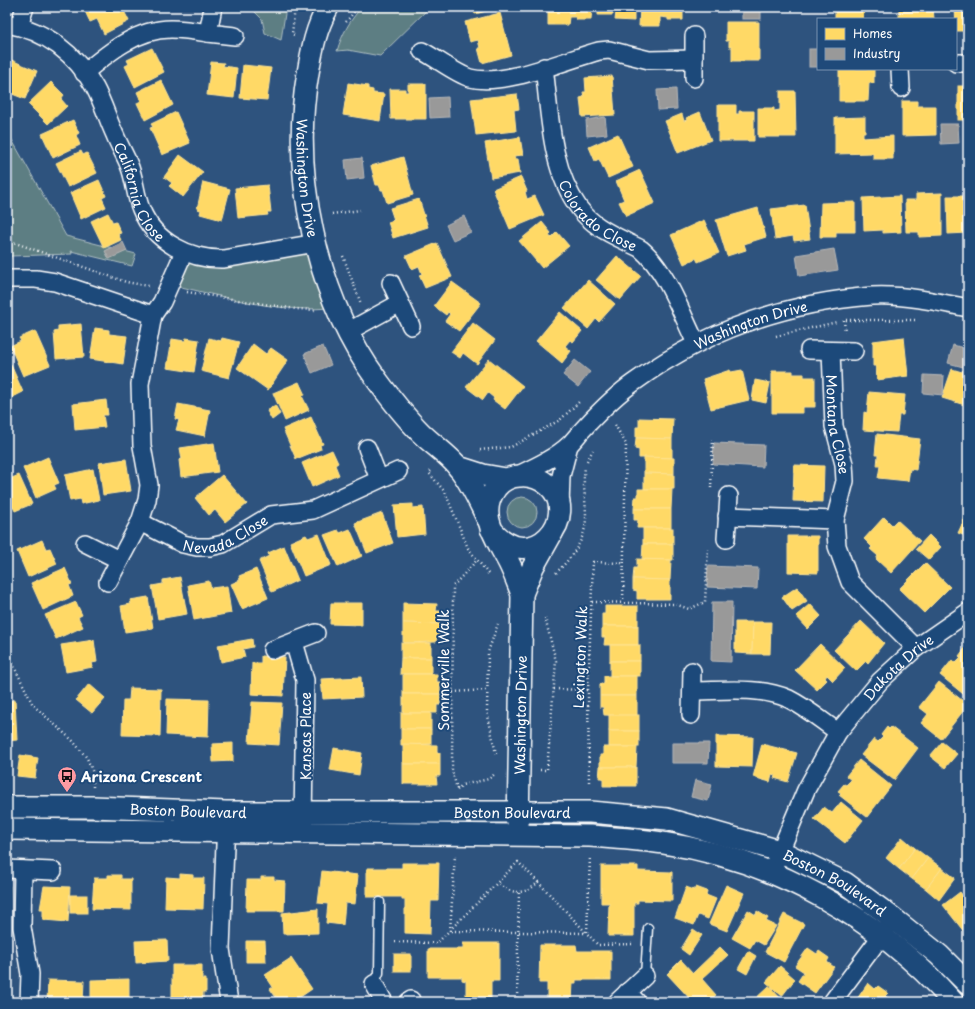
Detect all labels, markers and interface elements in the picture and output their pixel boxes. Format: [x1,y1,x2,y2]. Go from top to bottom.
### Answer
legend [817,18,957,70]
text: Homes [853,24,892,42]
text: Industry [853,44,901,62]
street label: Washington Drive [292,118,324,239]
street label: California Close [109,138,170,246]
street label: Colorado Close [554,176,641,256]
street label: Washington Drive [690,295,809,354]
street label: Montana Close [821,374,855,475]
street label: Nevada Close [181,509,272,558]
street label: Lexington Walk [568,605,592,709]
street label: Sommerville Walk [433,609,454,731]
street label: Dakota Drive [858,629,937,705]
street label: Washington Drive [508,655,531,775]
street label: Kansas Place [295,692,316,780]
bus stop icon: Arizona Crescent [56,765,78,793]
place label: Arizona Crescent [80,766,202,787]
street label: Boston Boulevard [129,798,247,823]
street label: Boston Boulevard [453,802,571,823]
street label: Boston Boulevard [779,844,891,921]

